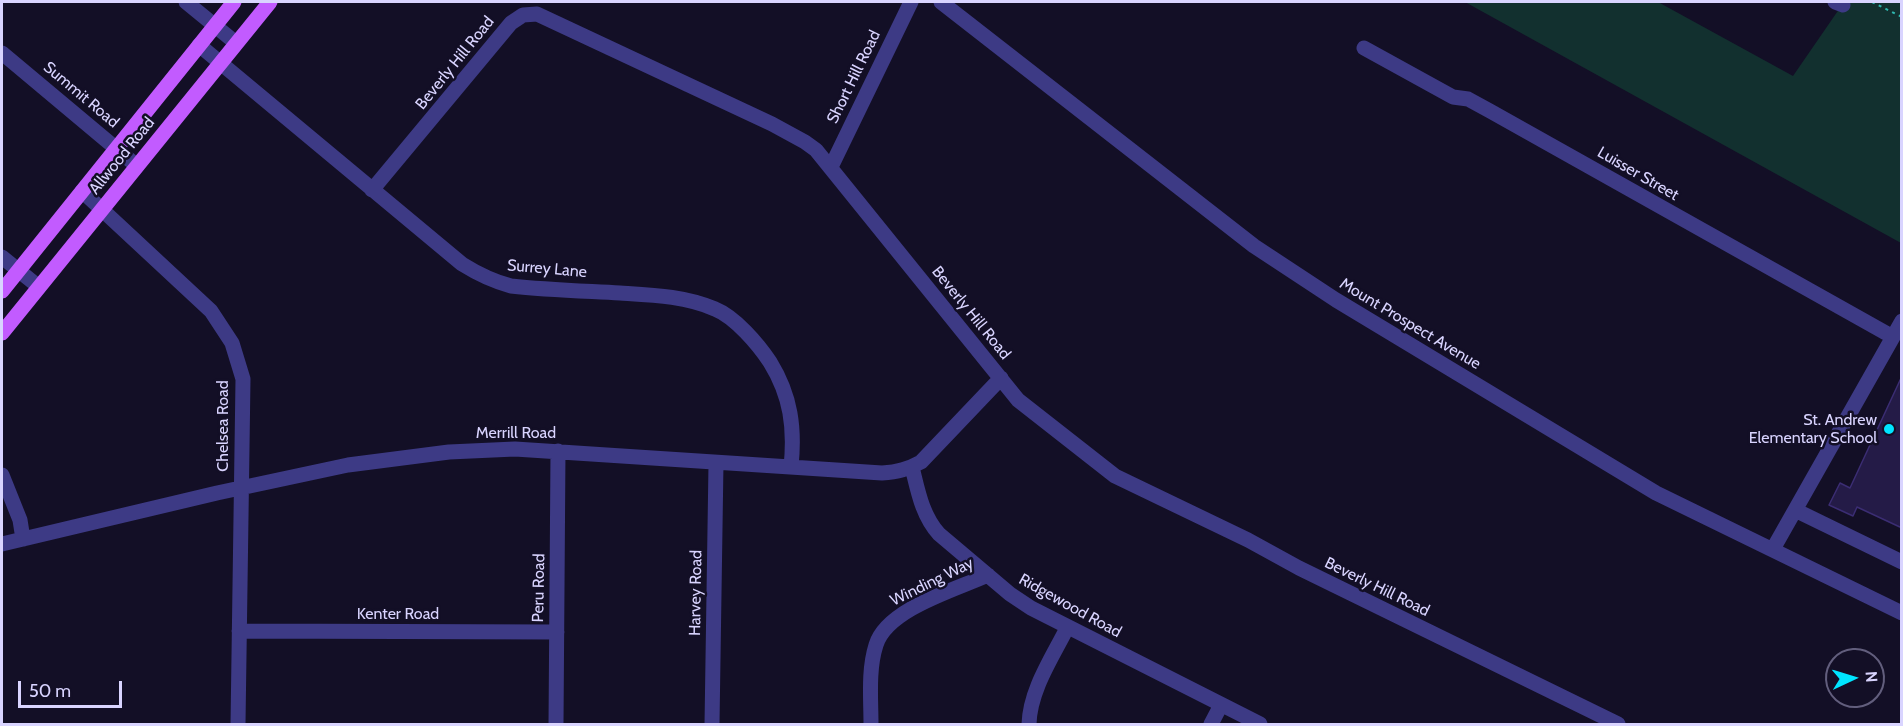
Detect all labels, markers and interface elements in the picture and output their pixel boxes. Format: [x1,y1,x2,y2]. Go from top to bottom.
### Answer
street label: Beverly Hill Road [412,13,498,113]
street label: Short Hill Road [823,27,885,127]
street label: Summit Road [39,58,123,132]
street label: Allwood Road [85,114,159,198]
street label: Luisser Street [1594,143,1682,205]
street label: Surrey Lane [506,256,588,282]
street label: Beverly Hill Road [928,263,1014,363]
street label: Mount Prospect Avenue [1336,274,1484,374]
street label: Chelsea Road [213,380,233,472]
place label: St. Andrew Elementary School [1749,410,1877,448]
marker: St. Andrew Elementary School [1882,422,1896,436]
street label: Merrill Road [476,423,556,443]
street label: Harvey Road [686,550,706,636]
street label: Peru Road [529,553,549,623]
street label: Beverly Hill Road [1321,553,1433,621]
street label: Winding Way [887,554,977,610]
street label: Ridgewood Road [1015,570,1125,642]
street label: Kenter Road [357,604,439,624]
north arrow [1825,648,1885,708]
scale bar [21,669,124,707]
text: N [1862,671,1881,683]
text: 50 m [29,680,71,702]

